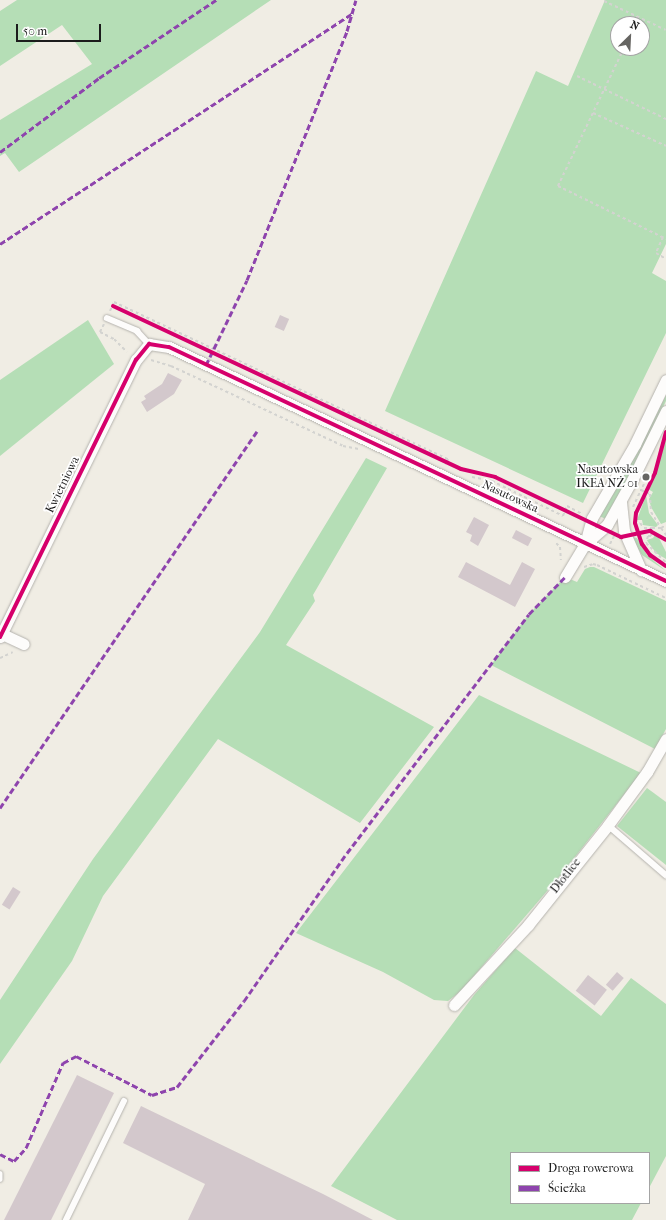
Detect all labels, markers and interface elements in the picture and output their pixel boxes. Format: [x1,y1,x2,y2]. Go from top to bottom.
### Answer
scale bar [18,16,103,42]
north arrow [610,16,650,56]
text: N [628,18,641,33]
text: 50 m [23,24,47,38]
street label: Kwietniowa [43,454,83,516]
place label: Nasutowska IKEA NŻ 01 [576,463,638,491]
marker: Nasutowska IKEA NŻ 01 [641,472,651,482]
street label: Nasutowska [479,478,541,516]
street label: Dłotlice [548,856,584,896]
legend [510,1152,650,1204]
text: Droga rowerowa [548,1161,634,1175]
text: Ścieżka [548,1181,586,1195]

